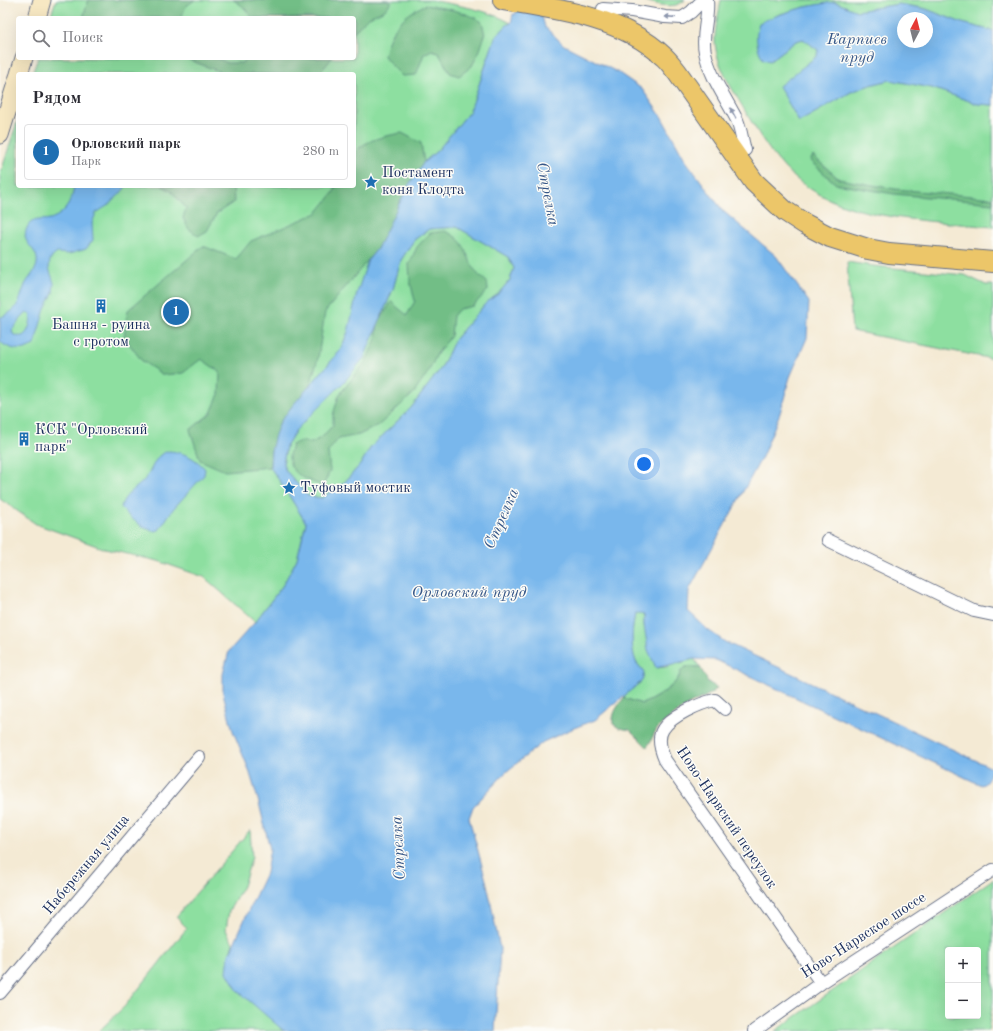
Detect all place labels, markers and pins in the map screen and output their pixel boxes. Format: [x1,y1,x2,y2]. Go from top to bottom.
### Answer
place label: Постамент коня Клодта [382,166,465,198]
place icon: Постамент коня Клодта [363,174,379,190]
pin: 1 [163,297,189,327]
building icon: Башня - руина с гротом [93,298,109,314]
place label: Башня - руина с гротом [52,318,151,350]
place label: КСК "Орловский парк" [35,423,148,455]
building icon: КСК "Орловский парк" [16,431,32,447]
place icon: Туфовый мостик [281,480,297,496]
place label: Туфовый мостик [300,481,411,496]

